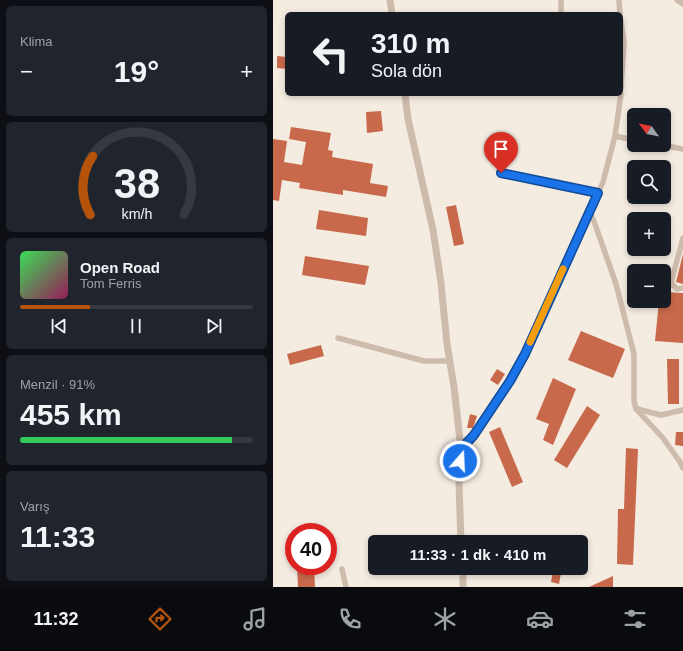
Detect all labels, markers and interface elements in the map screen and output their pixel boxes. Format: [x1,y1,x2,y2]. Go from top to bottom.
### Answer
icon: left [305,28,357,80]
text: 310 m [371,28,450,59]
text: Klima [20,34,53,49]
text: 19° [114,55,159,88]
text: − [20,59,33,84]
text: + [240,59,253,84]
text: Sola dön [371,61,442,81]
north arrow [627,108,671,152]
map controls [627,108,671,308]
pin [484,132,518,173]
icon: arrive [490,138,512,160]
text: 38 [113,160,160,207]
button: search [627,160,671,204]
text: km/h [121,206,152,222]
button: + [627,212,671,256]
text: Open Road [80,259,160,276]
button: − [627,264,671,308]
text: Tom Ferris [80,276,141,291]
icon: previous [48,315,70,337]
icon: pause [125,315,147,337]
icon: next [203,315,225,337]
text: Menzil · 91% [20,377,95,392]
text: 455 km [20,398,122,431]
position arrow [439,440,481,482]
text: Varış [20,499,49,514]
text: 11:33 [20,520,95,553]
speed limit sign: 40 [285,523,337,575]
text: 11:33 · 1 dk · 410 m [410,546,546,563]
icon: directions [146,605,174,633]
icon: music [241,605,269,633]
icon: phone [336,605,364,633]
icon: climate [431,605,459,633]
icon: car [526,605,554,633]
icon: filters [621,605,649,633]
text: 11:32 [34,609,79,629]

